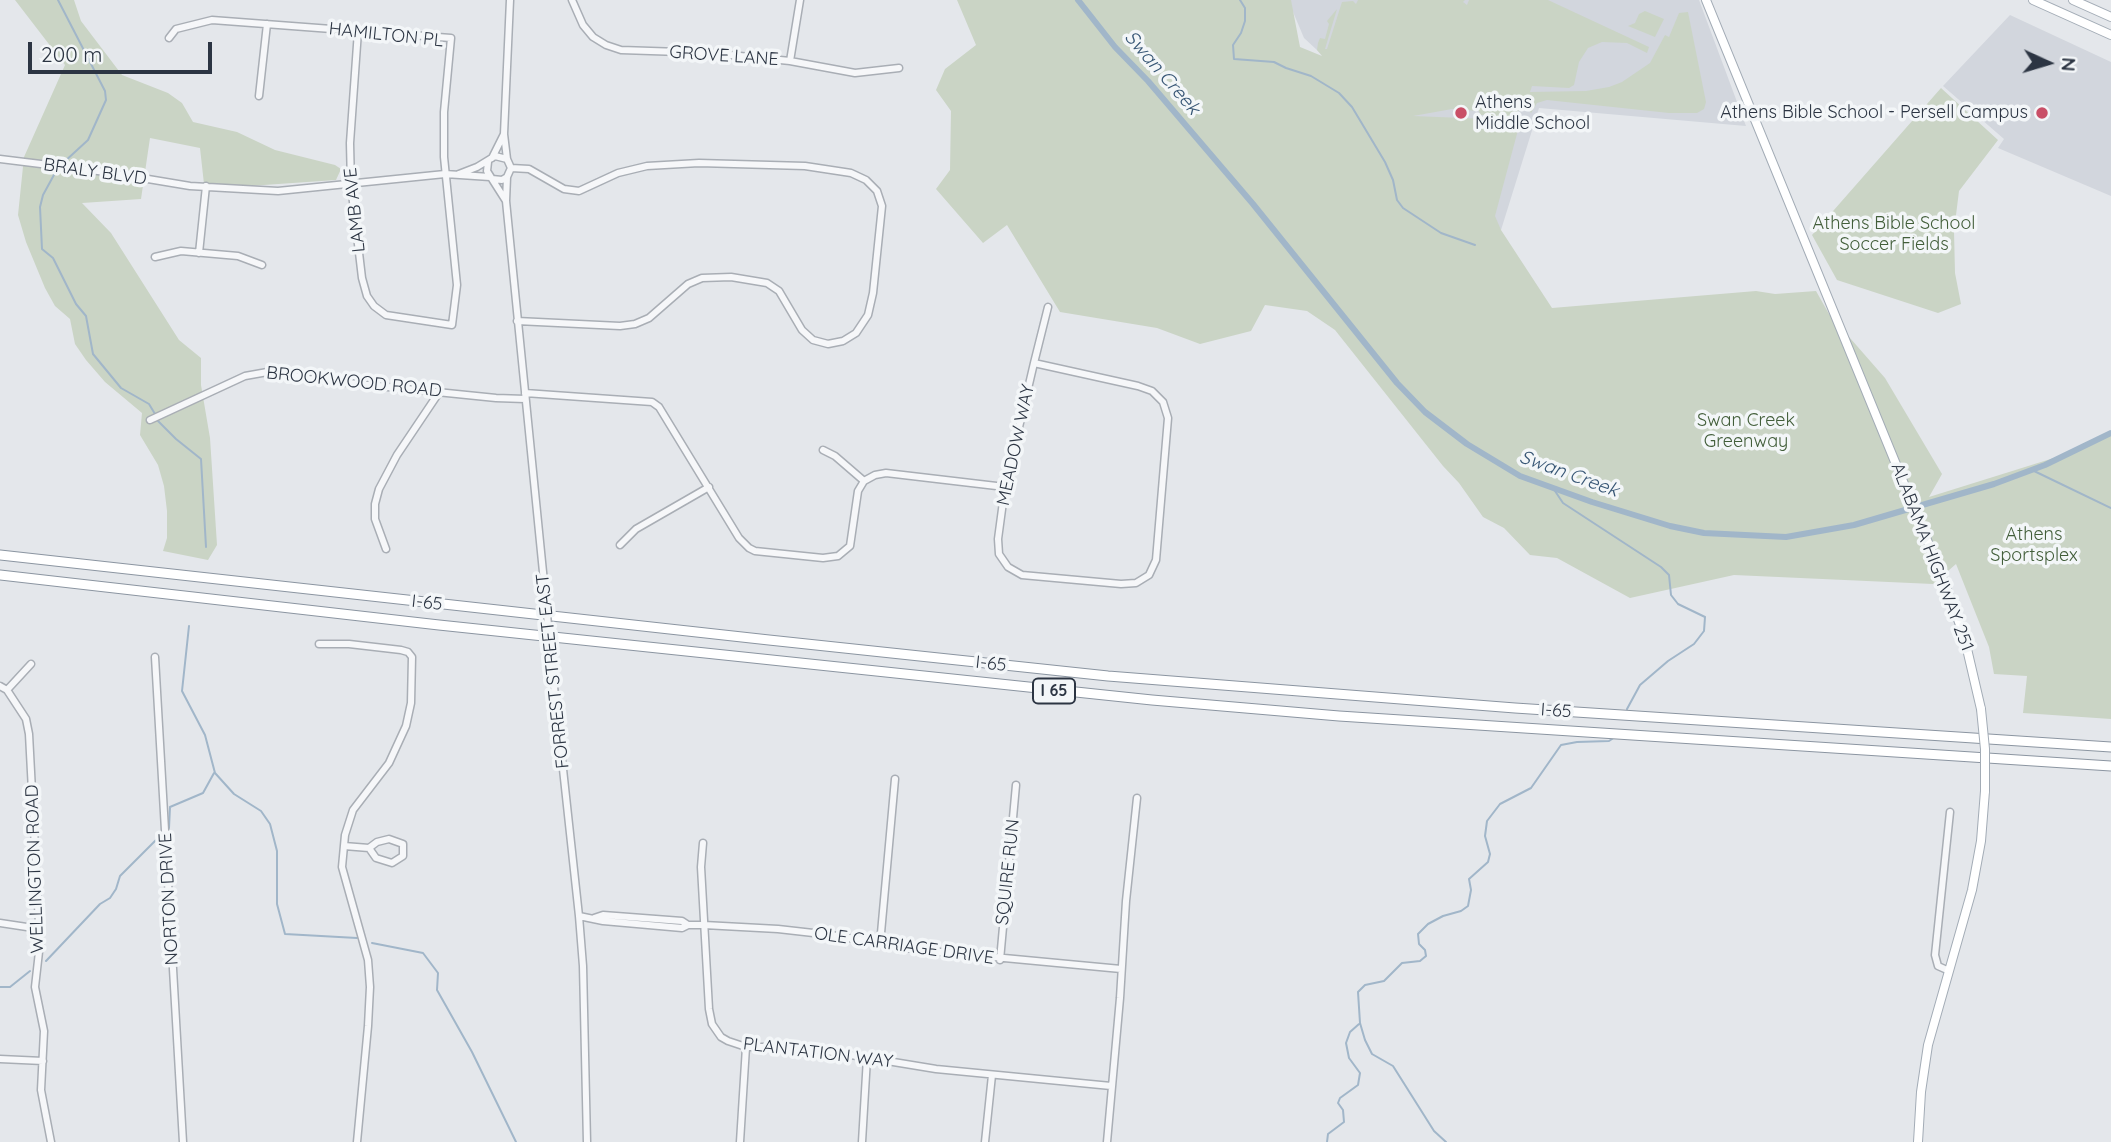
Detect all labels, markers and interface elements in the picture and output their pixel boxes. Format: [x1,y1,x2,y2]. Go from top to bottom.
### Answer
street label: HAMILTON PL [328,18,444,52]
water label: Swan Creek [1119,26,1205,120]
scale bar [32,28,215,72]
north arrow [2013,28,2083,98]
text: 200 m [41,41,103,67]
street label: GROVE LANE [669,41,779,71]
text: N [2056,57,2081,72]
place label: Athens Middle School [1475,92,1590,134]
place label: Athens Bible School - Persell Campus [1720,102,2028,124]
marker: Athens Middle School [1453,105,1469,121]
marker: Athens Bible School - Persell Campus [2034,105,2050,121]
street label: BRALY BLVD [42,154,148,190]
street label: LAMB AVE [340,167,370,253]
park label: Athens Bible School Soccer Fields [1813,213,1975,256]
street label: BROOKWOOD ROAD [265,362,443,402]
street label: MEADOW WAY [993,382,1039,508]
park label: Swan Creek Greenway [1697,410,1795,452]
water label: Swan Creek [1516,446,1622,502]
street label: ALABAMA HIGHWAY 251 [1886,460,1978,654]
park label: Athens Sportsplex [1990,524,2078,566]
street label: FORREST STREET EAST [532,572,574,770]
street label: I-65 [410,591,444,615]
street label: I-65 [974,652,1008,676]
road number: I 65 [1033,678,1075,704]
street label: I-65 [1540,699,1572,723]
street label: WELLINGTON ROAD [21,784,49,954]
street label: SQUIRE RUN [992,818,1024,926]
street label: NORTON DRIVE [155,832,183,966]
street label: OLE CARRIAGE DRIVE [813,923,995,969]
street label: PLANTATION WAY [742,1033,894,1073]

